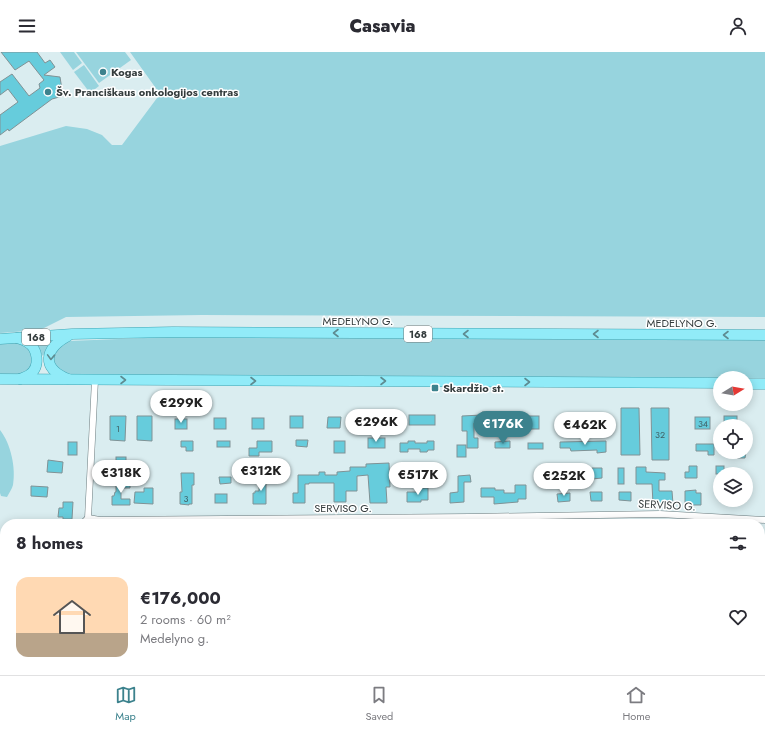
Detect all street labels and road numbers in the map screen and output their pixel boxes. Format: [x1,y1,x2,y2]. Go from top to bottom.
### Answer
street label: MEDELYNO G. [323,313,393,329]
street label: MEDELYNO G. [647,315,717,331]
road number: 168 [404,326,432,342]
road number: 168 [22,329,50,345]
street label: SERVISO G. [638,496,696,514]
street label: SERVISO G. [314,500,372,516]

